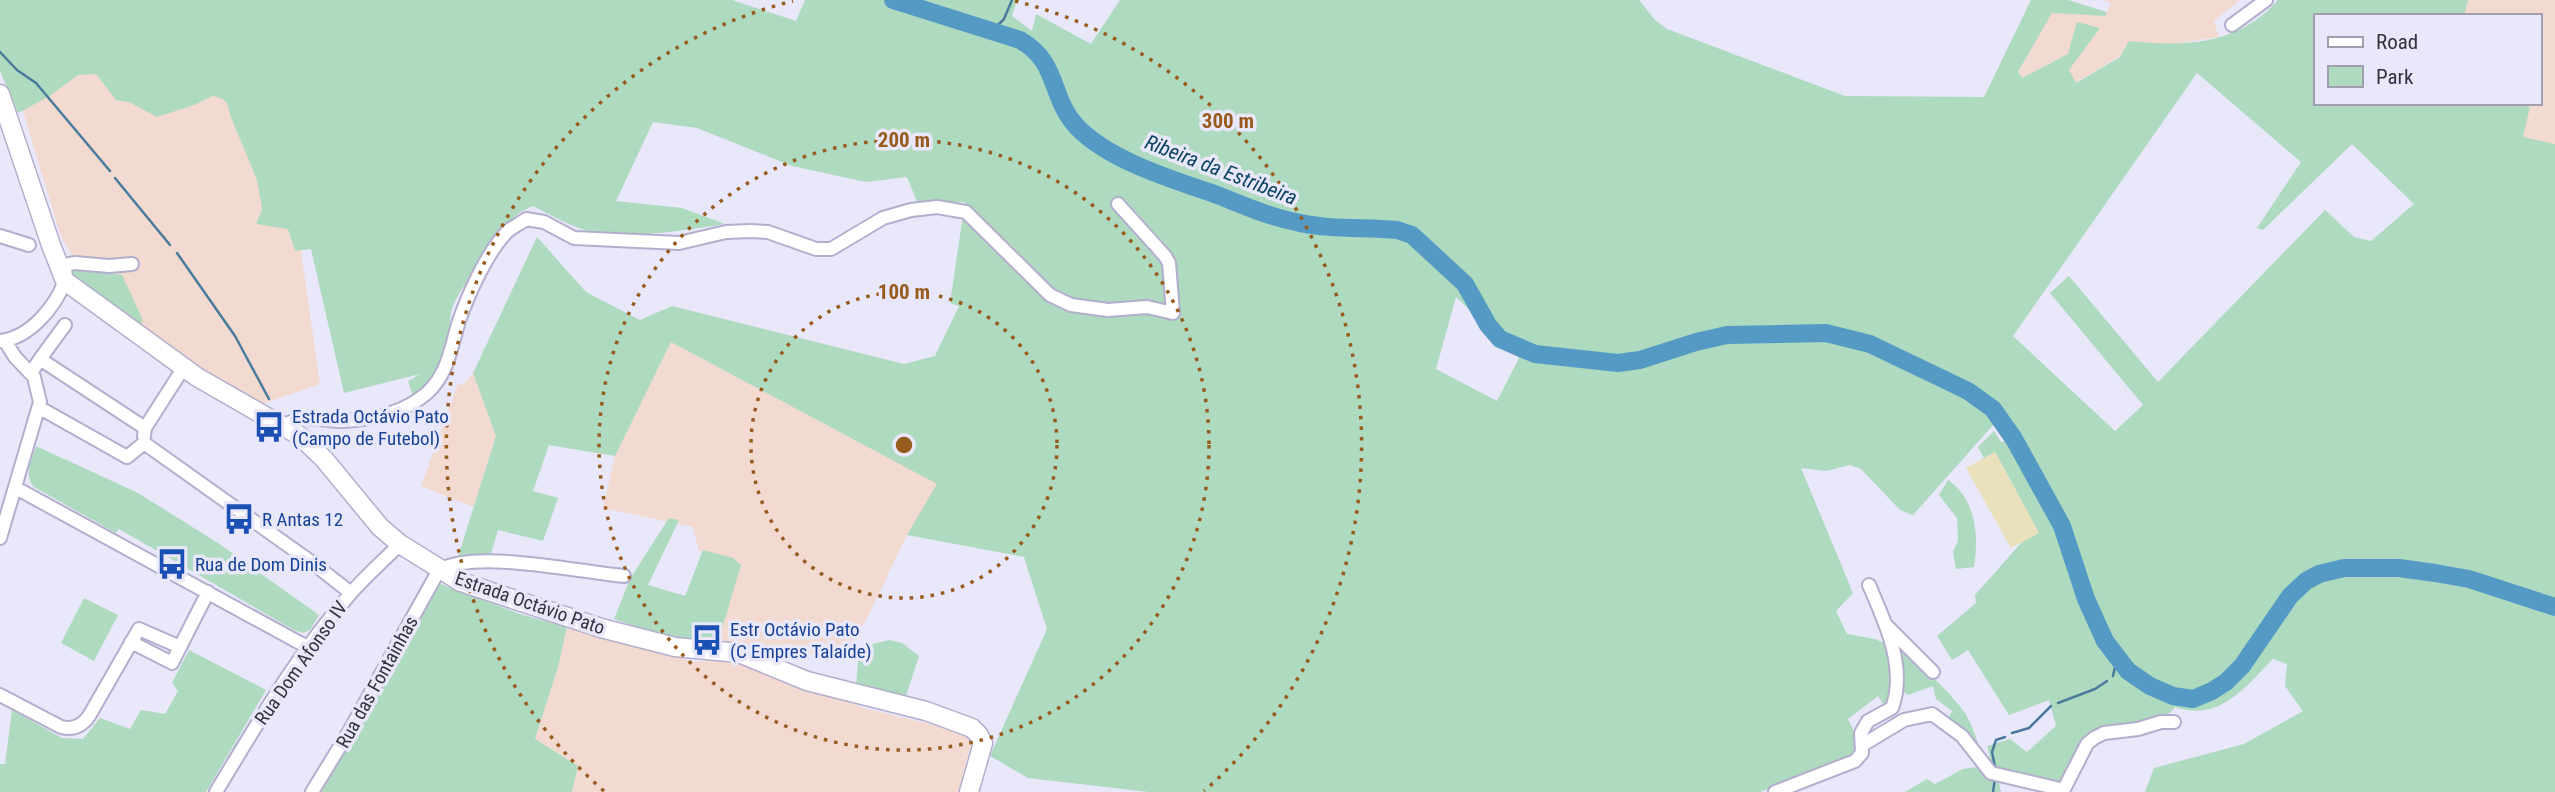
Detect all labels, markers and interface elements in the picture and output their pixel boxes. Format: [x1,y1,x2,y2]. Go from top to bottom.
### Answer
legend [2314,14,2541,105]
text: Road [2376,30,2418,54]
text: Park [2376,65,2414,89]
text: 300 m [1202,109,1254,133]
text: 200 m [878,128,930,152]
water label: Ribeira da Estribeira [1142,130,1300,210]
text: 100 m [878,280,930,304]
place label: Estrada Octávio Pato (Campo de Futebol) [292,405,449,450]
bus stop icon: Estrada Octávio Pato (Campo de Futebol) [252,410,286,444]
centre of rings [892,433,916,457]
bus stop icon: R Antas 12 [222,502,256,536]
place label: R Antas 12 [262,508,343,531]
bus stop icon: Rua de Dom Dinis [155,547,189,581]
place label: Rua de Dom Dinis [195,553,327,576]
street label: Estrada Octávio Pato [452,567,608,639]
street label: Rua Dom Afonso IV [250,597,352,729]
street label: Rua das Fontainhas [331,612,423,752]
place label: Estr Octávio Pato (C Empres Talaíde) [730,618,872,663]
bus stop icon: Estr Octávio Pato (C Empres Talaíde) [690,623,724,657]

